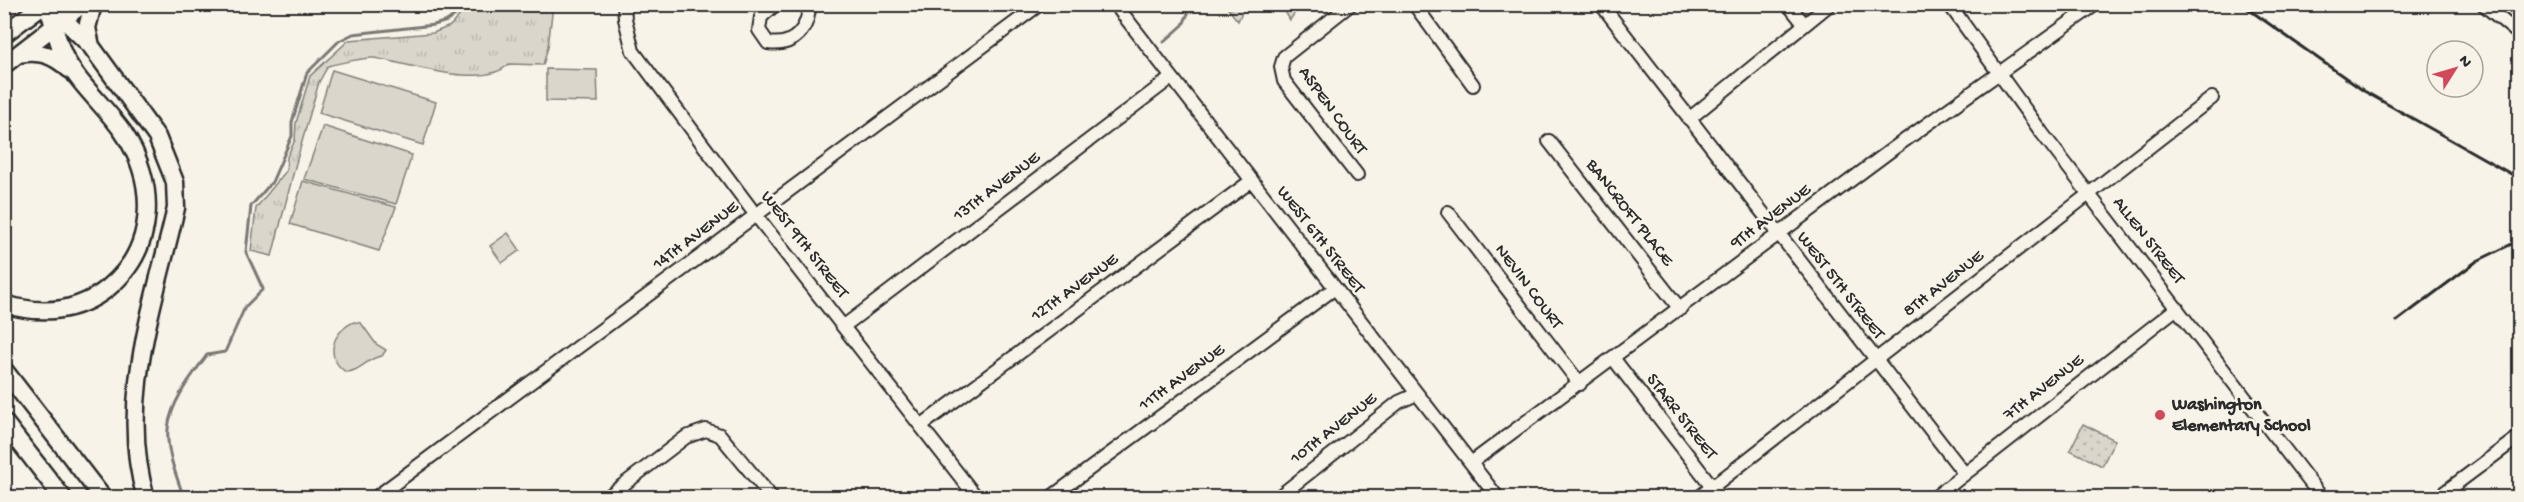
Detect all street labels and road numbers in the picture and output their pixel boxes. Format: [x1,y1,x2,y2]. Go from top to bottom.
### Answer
street label: ASPEN COURT [1293,63,1372,160]
street label: 13TH AVENUE [949,147,1045,227]
street label: BANCROFT PLACE [1580,154,1678,271]
street label: 9TH AVENUE [1726,179,1816,255]
street label: WEST 6TH STREET [1271,182,1369,299]
street label: WEST 9TH STREET [756,187,853,304]
street label: ALLEN STREET [2107,193,2189,290]
street label: 14TH AVENUE [648,196,744,276]
street label: WEST 5TH STREET [1791,228,1889,345]
street label: NEVIN COURT [1489,240,1567,334]
street label: 8TH AVENUE [1900,246,1989,322]
street label: 12TH AVENUE [1026,249,1123,327]
street label: 11TH AVENUE [1134,339,1230,417]
street label: 7TH AVENUE [1999,350,2089,426]
street label: STARR STREET [1641,370,1722,465]
street label: 10TH AVENUE [1286,388,1382,470]

